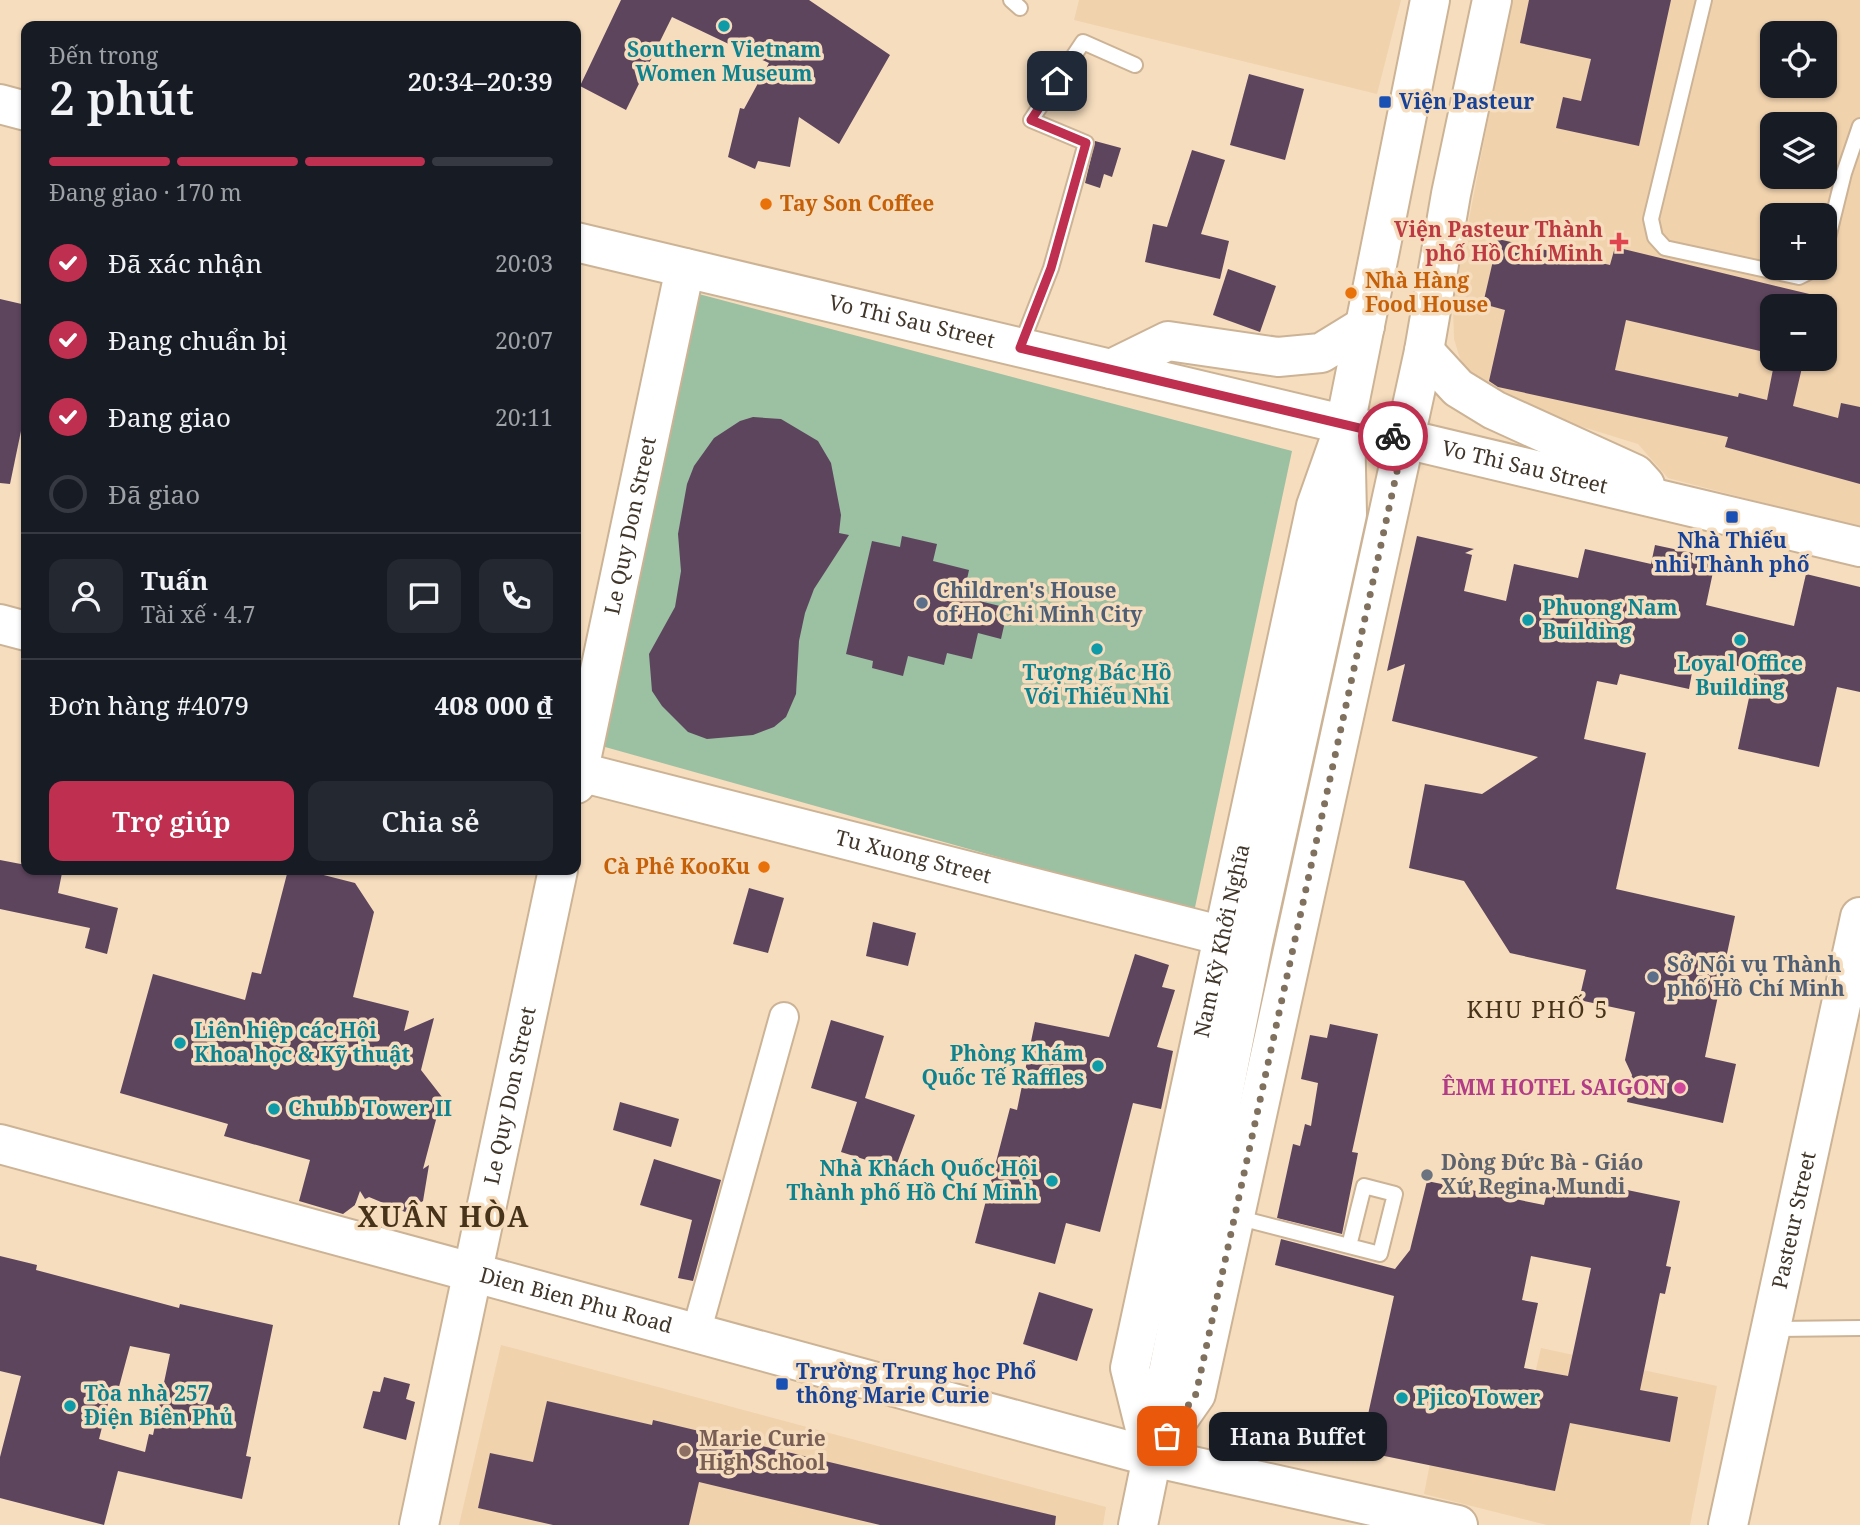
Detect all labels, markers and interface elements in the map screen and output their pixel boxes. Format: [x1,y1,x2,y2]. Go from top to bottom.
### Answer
marker: Southern Vietnam Women Museum [716,18,732,34]
map controls [1760,21,1837,371]
button: locate [1760,21,1837,98]
place label: Southern Vietnam Women Museum [627,35,821,87]
text: Đến trong [49,39,158,71]
pin [1027,51,1087,111]
icon: home [1038,62,1076,100]
text: 20:34–20:39 [407,63,553,99]
text: 2 phút [49,66,194,128]
place label: Viện Pasteur [1399,87,1534,115]
marker: Viện Pasteur [1377,94,1393,110]
button: layers [1760,112,1837,189]
text: Đang giao · 170 m [49,176,242,208]
place label: Tay Son Coffee [780,189,934,217]
marker: Tay Son Coffee [758,196,774,212]
button: + [1760,203,1837,280]
place label: Viện Pasteur Thành phố Hồ Chí Minh [1394,215,1603,267]
marker: Viện Pasteur Thành phố Hồ Chí Minh [1609,232,1629,252]
icon: check [49,244,87,282]
text: Đã xác nhận [108,245,262,281]
text: 20:03 [495,247,553,279]
place label: Nhà Hàng Food House [1365,266,1488,318]
marker: Nhà Hàng Food House [1343,285,1359,301]
street label: Vo Thi Sau Street [826,288,998,354]
button: − [1760,294,1837,371]
icon: check [49,321,87,359]
text: Đang chuẩn bị [108,322,287,358]
text: 20:07 [495,324,553,356]
icon: check [49,398,87,436]
text: Đang giao [108,399,231,435]
text: 20:11 [495,401,553,433]
courier [1358,401,1428,471]
icon: bike [1374,417,1412,455]
street label: Vo Thi Sau Street [1439,433,1611,500]
street label: Le Quy Don Street [597,434,662,617]
text: Đã giao [108,476,200,512]
marker: Nhà Thiếu nhi Thành phố [1724,509,1740,525]
place label: Nhà Thiếu nhi Thành phố [1654,526,1810,578]
button: person [49,559,123,633]
button: chat [387,559,461,633]
button: phone [479,559,553,633]
text: Tuấn [141,562,208,598]
place label: Children's House of Ho Chi Minh City [936,576,1143,628]
place label: Phuong Nam Building [1542,593,1678,645]
marker: Children's House of Ho Chi Minh City [914,595,930,611]
text: Tài xế · 4.7 [141,598,255,630]
marker: Phuong Nam Building [1520,612,1536,628]
marker: Loyal Office Building [1732,632,1748,648]
marker: Tượng Bác Hồ Với Thiếu Nhi [1089,641,1105,657]
place label: Loyal Office Building [1677,649,1803,701]
place label: Tượng Bác Hồ Với Thiếu Nhi [1022,658,1172,710]
text: Đơn hàng #4079 [49,687,249,723]
text: 408 000 ₫ [434,687,553,723]
button: Trợ giúp [49,781,294,861]
button: Chia sẻ [308,781,553,861]
street label: Tu Xuong Street [832,823,994,889]
street label: Nam Kỳ Khởi Nghĩa [1187,841,1256,1040]
place label: Cà Phê KooKu [603,852,750,880]
marker: Cà Phê KooKu [756,859,772,875]
place label: Sở Nội vụ Thành phố Hồ Chí Minh [1667,950,1845,1002]
marker: Sở Nội vụ Thành phố Hồ Chí Minh [1645,969,1661,985]
district label: KHU PHỐ 5 [1467,993,1609,1025]
street label: Le Quy Don Street [477,1004,542,1187]
place label: Liên hiệp các Hội Khoa học & Kỹ thuật [194,1016,411,1068]
marker: Liên hiệp các Hội Khoa học & Kỹ thuật [172,1035,188,1051]
place label: Phòng Khám Quốc Tế Raffles [921,1039,1084,1091]
marker: Phòng Khám Quốc Tế Raffles [1090,1058,1106,1074]
place label: ÊMM HOTEL SAIGON [1442,1073,1666,1101]
marker: ÊMM HOTEL SAIGON [1672,1080,1688,1096]
place label: Chubb Tower II [288,1094,452,1122]
marker: Chubb Tower II [266,1101,282,1117]
place label: Dòng Đức Bà - Giáo Xứ Regina Mundi [1441,1148,1643,1200]
street label: Pasteur Street [1765,1148,1822,1291]
place label: Nhà Khách Quốc Hội Thành phố Hồ Chí Minh [786,1154,1039,1206]
marker: Dòng Đức Bà - Giáo Xứ Regina Mundi [1419,1167,1435,1183]
marker: Nhà Khách Quốc Hội Thành phố Hồ Chí Minh [1044,1173,1060,1189]
district label: XUÂN HÒA [358,1197,530,1235]
street label: Dien Bien Phu Road [477,1260,676,1339]
place label: Trường Trung học Phổ thông Marie Curie [796,1357,1036,1409]
marker: Trường Trung học Phổ thông Marie Curie [774,1376,790,1392]
place label: Tòa nhà 257 Điện Biên Phủ [84,1379,233,1431]
place label: Pjico Tower [1416,1383,1540,1411]
marker: Pjico Tower [1394,1390,1410,1406]
marker: Tòa nhà 257 Điện Biên Phủ [62,1398,78,1414]
pin [1137,1406,1197,1466]
callout: Hana Buffet [1209,1412,1388,1460]
icon: bag [1148,1417,1186,1455]
text: Hana Buffet [1230,1420,1366,1452]
place label: Marie Curie High School [699,1424,826,1476]
marker: Marie Curie High School [677,1443,693,1459]

